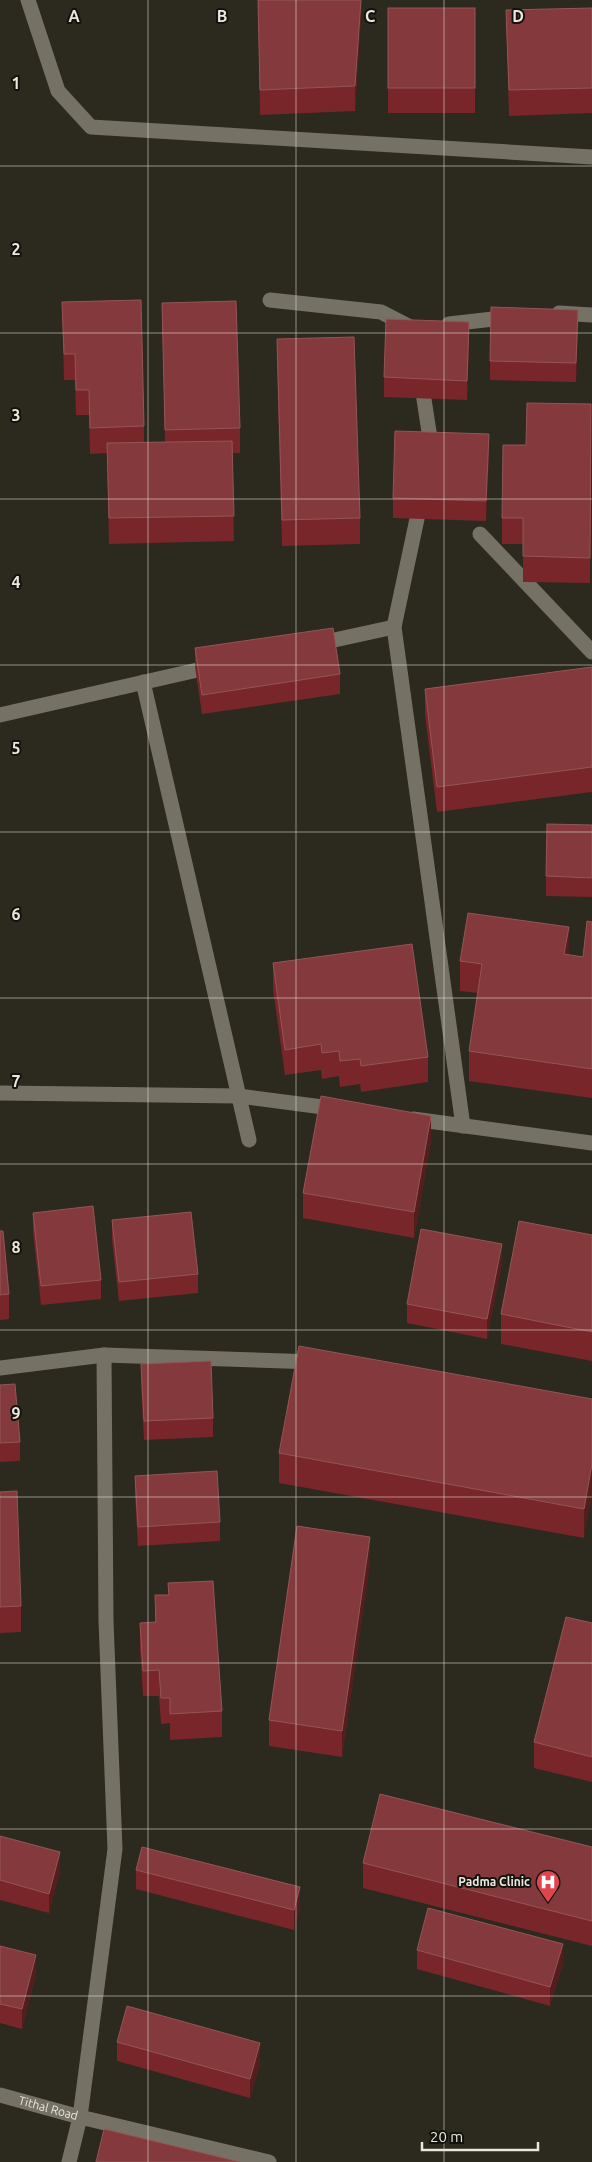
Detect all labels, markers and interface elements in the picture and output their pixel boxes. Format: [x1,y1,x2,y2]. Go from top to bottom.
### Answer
text: A [68,7,80,25]
text: B [217,7,227,25]
text: C [365,7,375,25]
text: D [512,7,524,25]
text: 1 [11,74,21,92]
text: 2 [11,240,21,258]
text: 3 [11,406,21,424]
text: 4 [11,573,21,591]
text: 5 [11,739,21,757]
text: 6 [11,905,21,923]
text: 7 [11,1072,21,1090]
text: 8 [11,1238,21,1256]
text: 9 [11,1404,21,1422]
hospital icon: Padma Clinic [535,1869,561,1903]
place label: Padma Clinic [458,1875,530,1888]
street label: Tithal Road [17,2093,80,2122]
scale bar [422,2120,538,2152]
text: 20 m [430,2128,463,2145]

